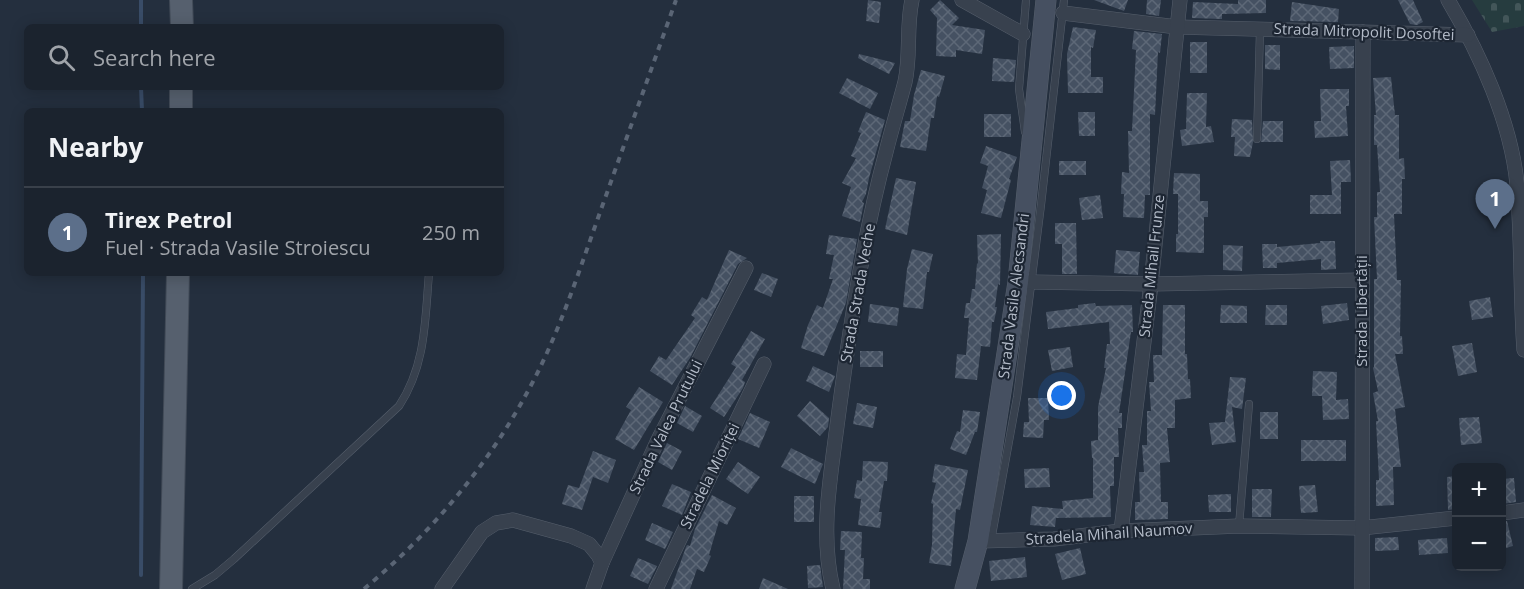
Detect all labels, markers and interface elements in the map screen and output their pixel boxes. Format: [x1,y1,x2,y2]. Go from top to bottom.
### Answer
street label: Strada Mitropolit Dosoftei [1273,18,1455,44]
search box [24,24,504,90]
icon: search [45,41,78,74]
text: Search here [93,42,216,72]
text: Nearby [48,129,143,165]
pin: 1 [1476,180,1514,229]
street label: Strada Mihail Frunze [1134,194,1168,338]
text: Tirex Petrol [105,204,233,234]
street label: Strada Vasile Alecsandri [993,212,1033,380]
text: 1 [62,219,73,246]
text: 250 m [422,219,480,246]
street label: Strada Strada Veche [835,222,879,364]
text: Fuel · Strada Vasile Stroiescu [105,234,371,261]
street label: Strada Libertății [1351,255,1371,367]
street label: Strada Valea Prutului [624,356,706,497]
your location [1047,381,1076,410]
street label: Stradela Mioriței [675,419,743,532]
map controls [1452,463,1506,571]
button: + [1452,463,1506,517]
street label: Stradela Mihail Naumov [1025,517,1194,549]
button: − [1452,517,1506,571]

